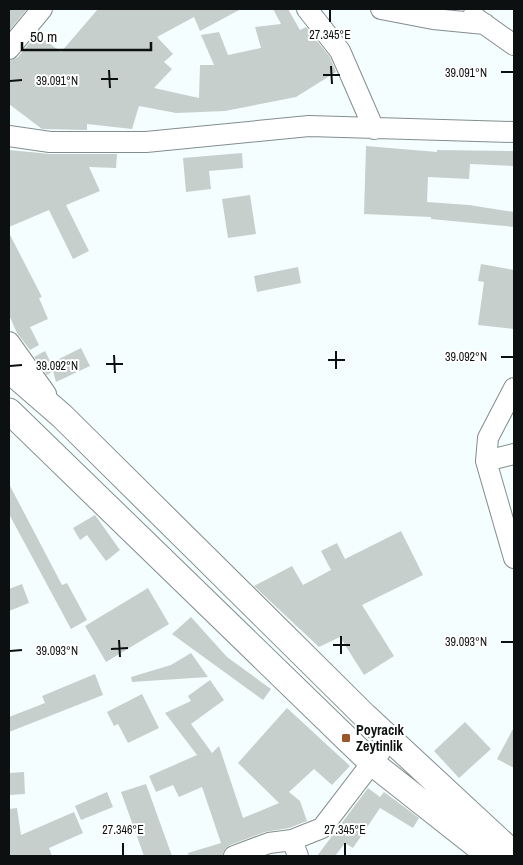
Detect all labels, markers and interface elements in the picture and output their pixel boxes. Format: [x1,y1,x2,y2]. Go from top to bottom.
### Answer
scale bar [22,20,151,52]
text: 50 m [30,26,57,47]
text: 27.345°E [309,27,351,43]
text: 39.091°N [445,65,487,81]
text: 39.091°N [36,73,78,89]
text: 39.092°N [445,349,487,365]
text: 39.092°N [36,358,78,374]
text: 39.093°N [445,634,487,650]
text: 39.093°N [36,643,78,659]
place label: Poyracık Zeytinlik [356,721,404,755]
marker: Poyracık Zeytinlik [340,732,352,744]
text: 27.346°E [102,822,144,838]
text: 27.345°E [324,822,366,838]

